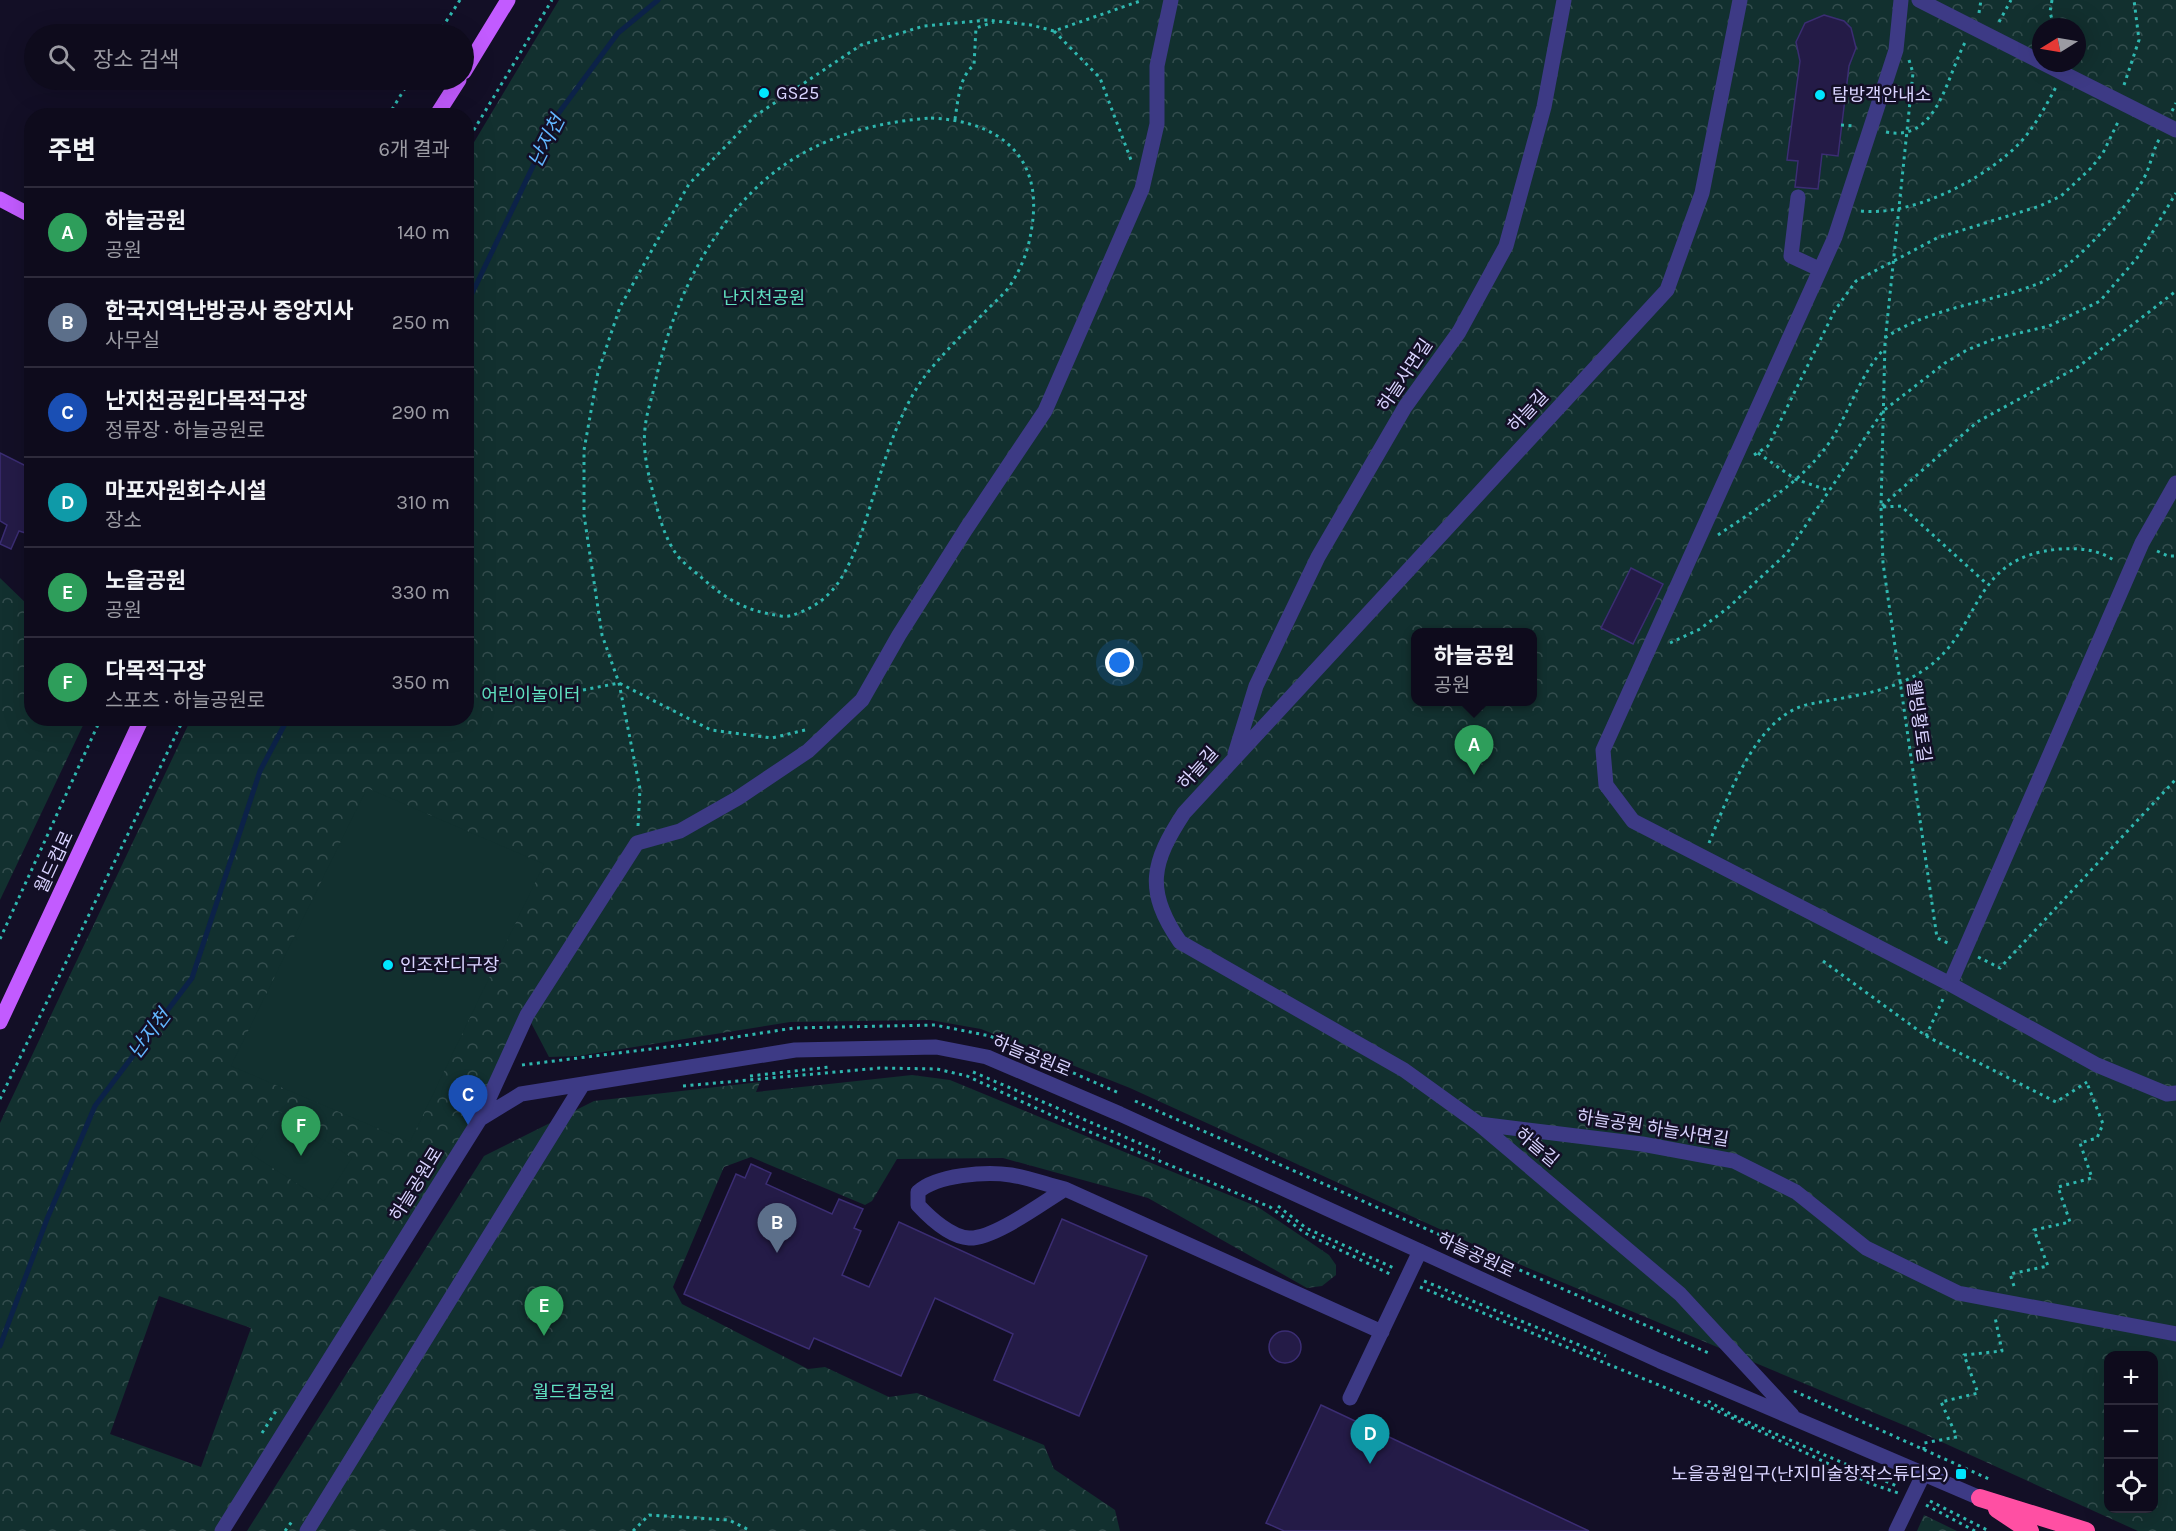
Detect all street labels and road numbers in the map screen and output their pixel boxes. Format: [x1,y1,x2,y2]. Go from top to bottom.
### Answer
street label: 하늘사면길 [1373,335,1437,415]
street label: 하늘길 [1503,385,1553,437]
street label: 웰빙황토길 [1902,678,1936,764]
street label: 하늘길 [1173,742,1223,794]
street label: 월드컵로 [30,827,78,897]
street label: 하늘공원로 [989,1030,1075,1082]
street label: 하늘공원 하늘사면길 [1576,1105,1730,1151]
street label: 하늘길 [1511,1123,1563,1171]
street label: 하늘공원로 [385,1143,447,1225]
street label: 하늘공원로 [1434,1228,1518,1282]

